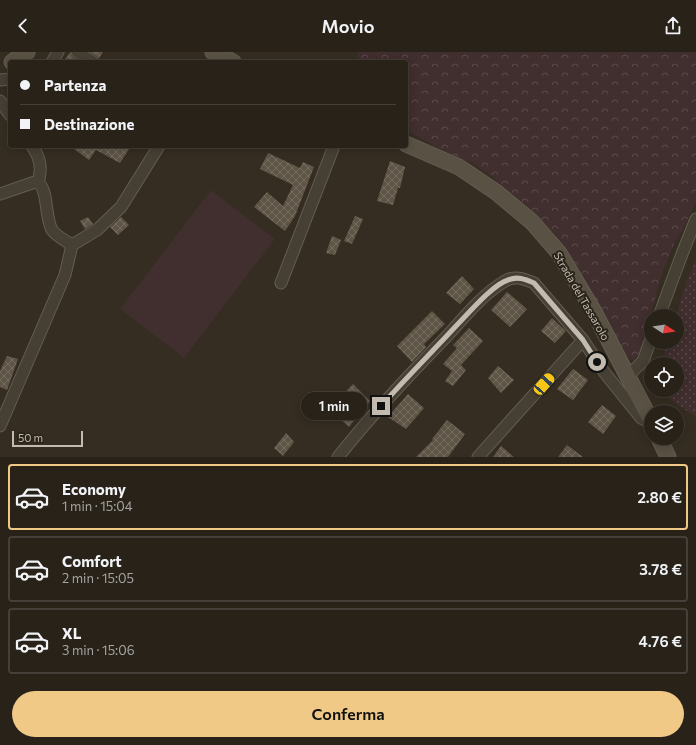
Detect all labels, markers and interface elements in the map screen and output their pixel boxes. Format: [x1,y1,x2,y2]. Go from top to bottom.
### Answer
icon: back [12,15,34,37]
text: Movio [322,15,374,37]
icon: share [662,15,684,37]
text: Partenza [44,76,106,94]
text: Destinazione [44,115,134,133]
street label: Strada del Tassarolo [551,249,613,343]
north arrow [644,309,684,349]
map controls [644,309,684,445]
route start [588,353,606,371]
button: locate [644,357,684,397]
car [532,371,556,397]
callout: 1 min [301,392,367,420]
route end [372,397,390,415]
text: 1 min [319,398,349,414]
button: layers [644,405,684,445]
scale bar [12,429,83,448]
text: 50 m [18,431,43,444]
icon: car [14,479,50,515]
text: Economy [62,480,126,498]
text: 2.80 € [637,488,682,506]
text: 1 min · 15:04 [62,498,133,514]
icon: car [14,551,50,587]
text: Comfort [62,552,122,570]
text: 3.78 € [639,560,682,578]
text: 2 min · 15:05 [62,570,134,586]
icon: car [14,623,50,659]
text: XL [62,624,81,642]
text: 4.76 € [639,632,682,650]
text: 3 min · 15:06 [62,642,135,658]
button: Conferma [12,691,684,737]

